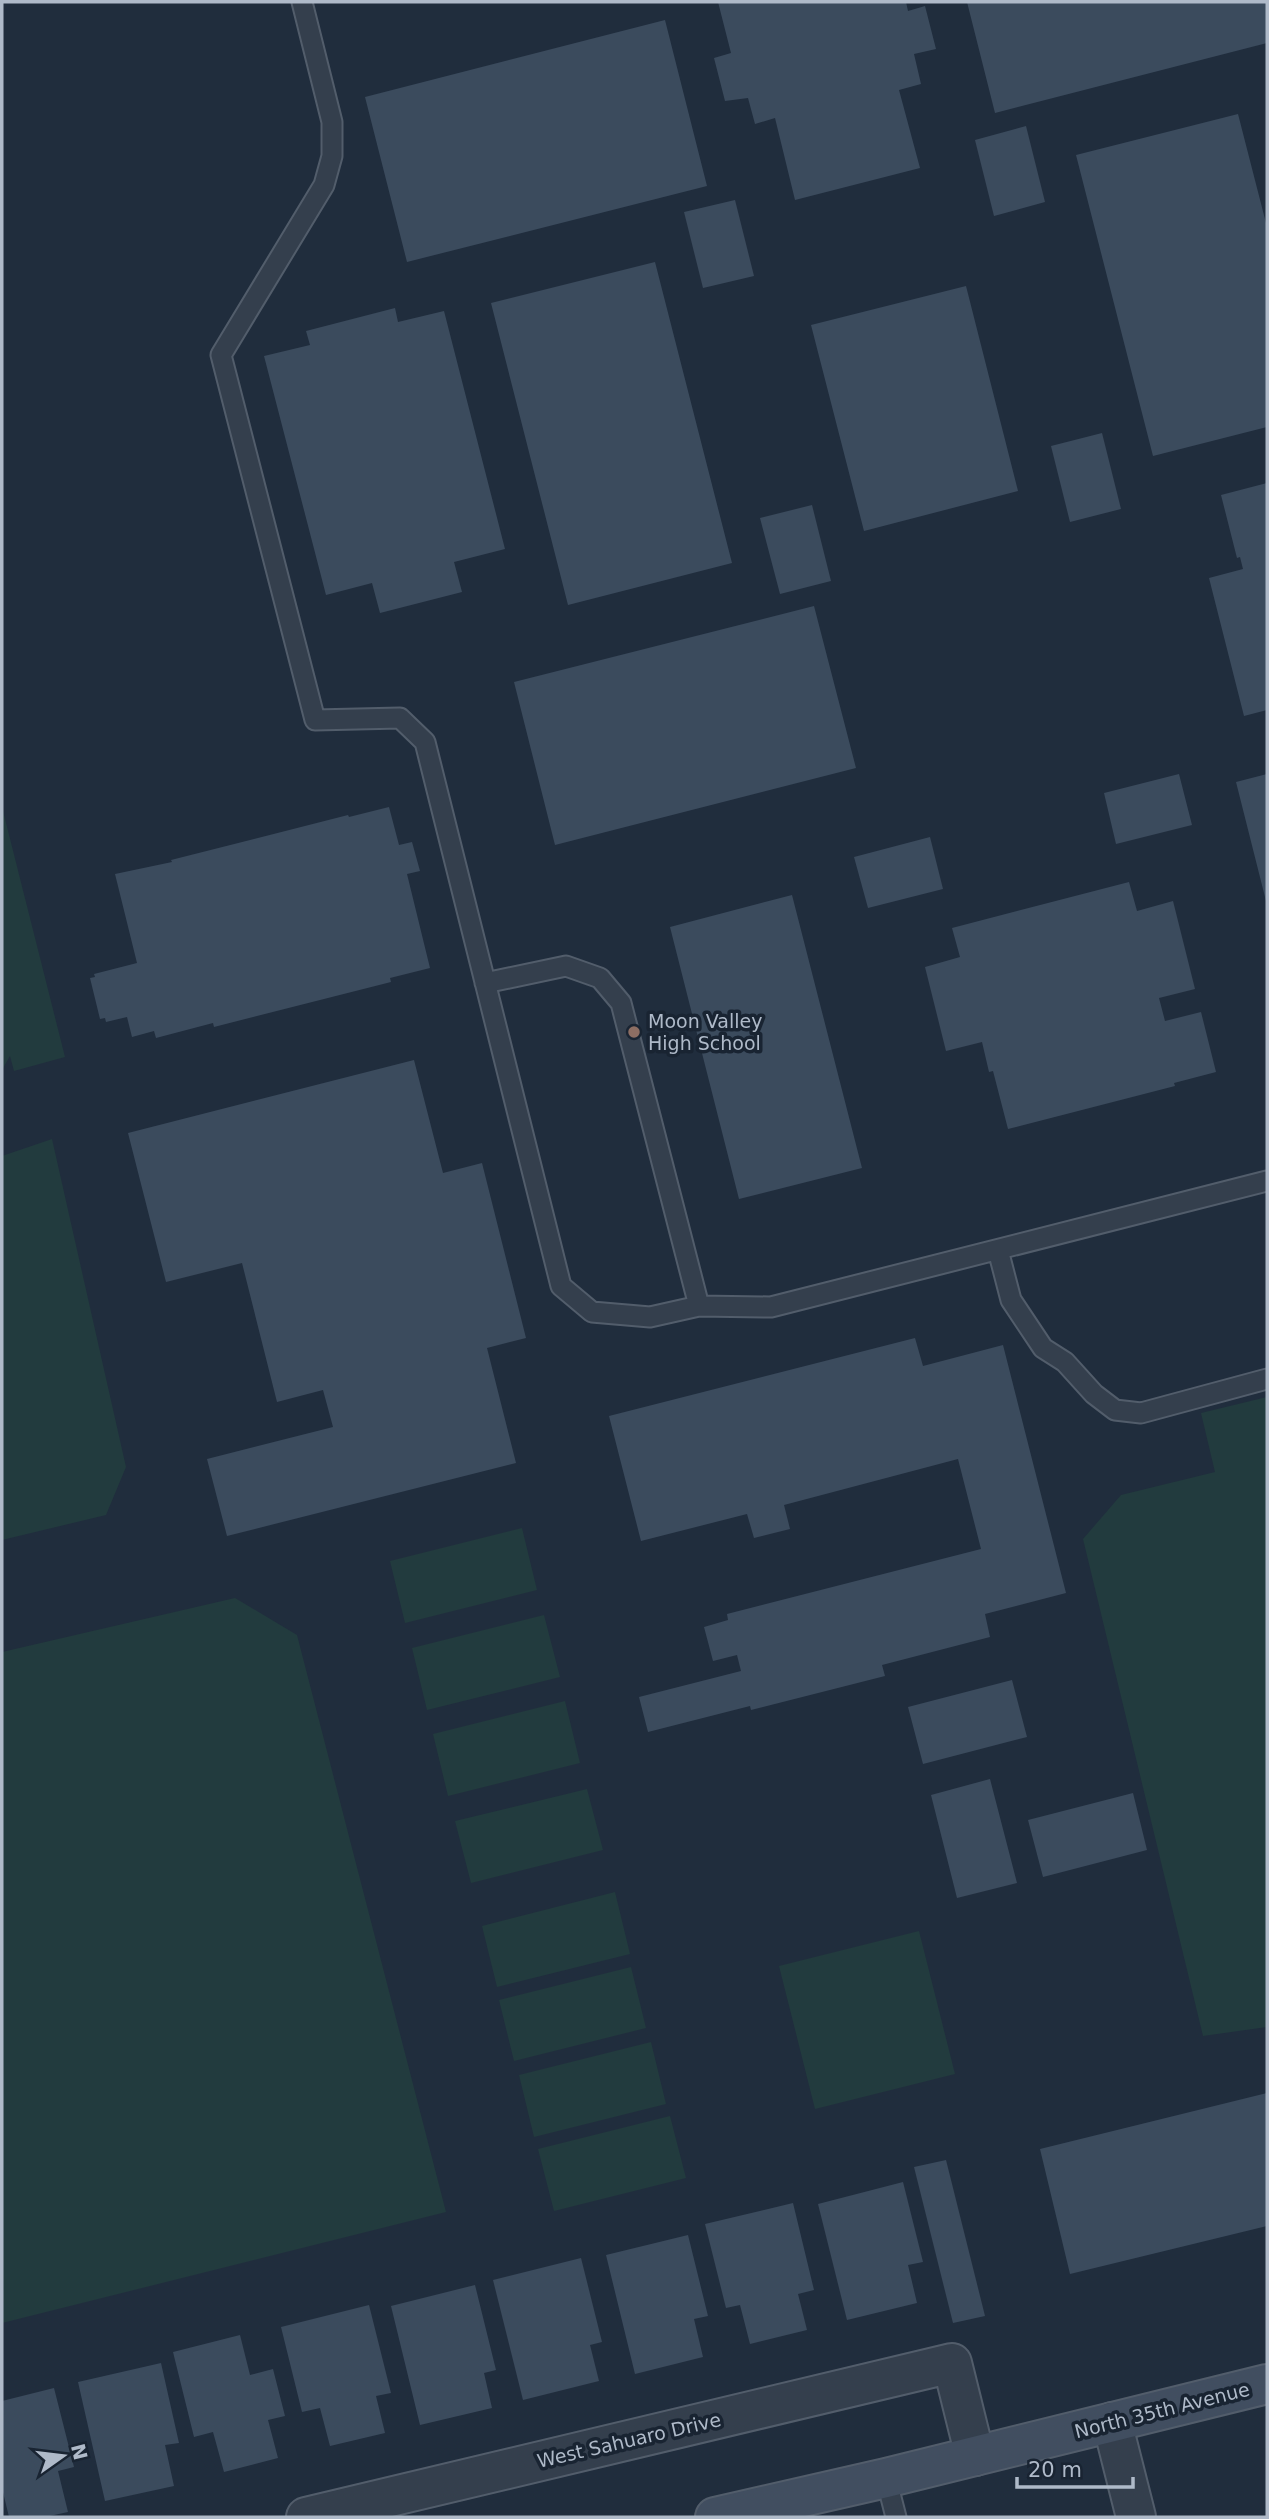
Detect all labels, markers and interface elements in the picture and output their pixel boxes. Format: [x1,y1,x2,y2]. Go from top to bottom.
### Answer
place label: Moon Valley High School [648,1010,762,1054]
marker: Moon Valley High School [626,1024,642,1040]
street label: North 35th Avenue [1072,2378,1252,2442]
street label: West Sahuaro Drive [535,2408,723,2472]
north arrow [28,2421,98,2491]
text: N [67,2442,92,2462]
scale bar [1017,2446,1132,2490]
text: 20 m [1028,2458,1082,2482]

